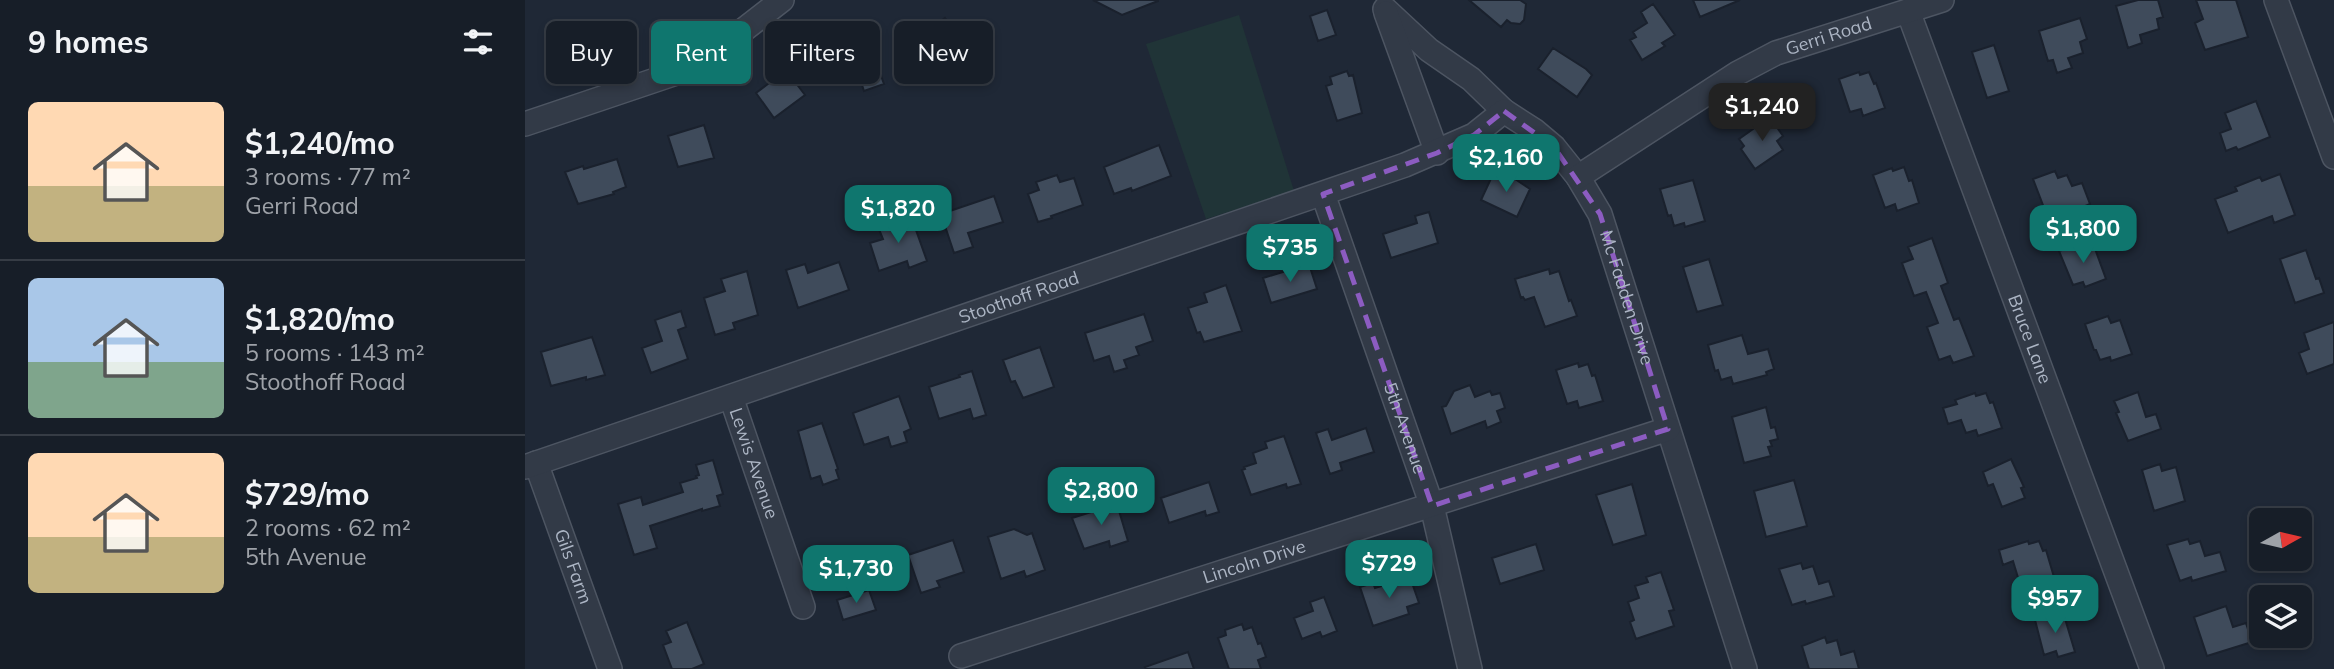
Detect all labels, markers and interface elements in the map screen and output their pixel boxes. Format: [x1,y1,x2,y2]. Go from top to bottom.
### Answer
street label: Gerri Road [1782,11,1874,60]
chip: Buy [546,21,637,84]
chip: Rent [651,21,751,84]
chip: Filters [765,21,880,84]
chip: New [894,21,993,84]
text: 9 homes [28,23,149,61]
icon: filters [459,23,497,61]
pin: $1,240 [1705,83,1819,143]
text: $1,240 [1725,91,1799,120]
text: $1,240/mo [245,124,395,162]
icon: home [84,130,168,214]
pin: $2,160 [1449,134,1563,194]
text: $2,160 [1469,142,1543,171]
text: 3 rooms · 77 m² [245,162,411,191]
pin: $1,820 [841,186,955,245]
text: Gerri Road [245,191,359,220]
text: $1,820 [861,193,935,222]
pin: $1,800 [2026,205,2140,265]
text: $1,800 [2046,213,2120,242]
pin: $735 [1249,224,1331,284]
street label: Mc Fadden Drive [1595,227,1659,367]
text: $735 [1262,232,1318,261]
street label: Stoothoff Road [955,266,1082,328]
street label: Bruce Lane [2003,291,2057,387]
text: $1,820/mo [245,300,395,338]
icon: home [84,306,168,390]
text: 5 rooms · 143 m² [245,338,425,367]
text: Stoothoff Road [245,367,406,396]
street label: 5th Avenue [1379,379,1432,477]
street label: Lewis Avenue [725,405,784,522]
pin: $2,800 [1044,468,1158,527]
text: $729/mo [245,475,369,513]
text: $2,800 [1064,475,1138,504]
icon: home [84,481,168,565]
north arrow [2249,508,2312,570]
map controls [2249,508,2312,648]
text: 2 rooms · 62 m² [245,513,411,542]
street label: Gils Farm [550,526,598,607]
street label: Lincoln Drive [1200,534,1308,589]
pin: $729 [1348,540,1430,600]
text: 5th Avenue [245,542,366,571]
pin: $1,730 [799,546,913,605]
text: $729 [1361,548,1417,577]
text: $1,730 [819,553,893,582]
pin: $957 [2014,576,2096,635]
text: $957 [2027,583,2083,612]
button: layers [2249,585,2312,648]

